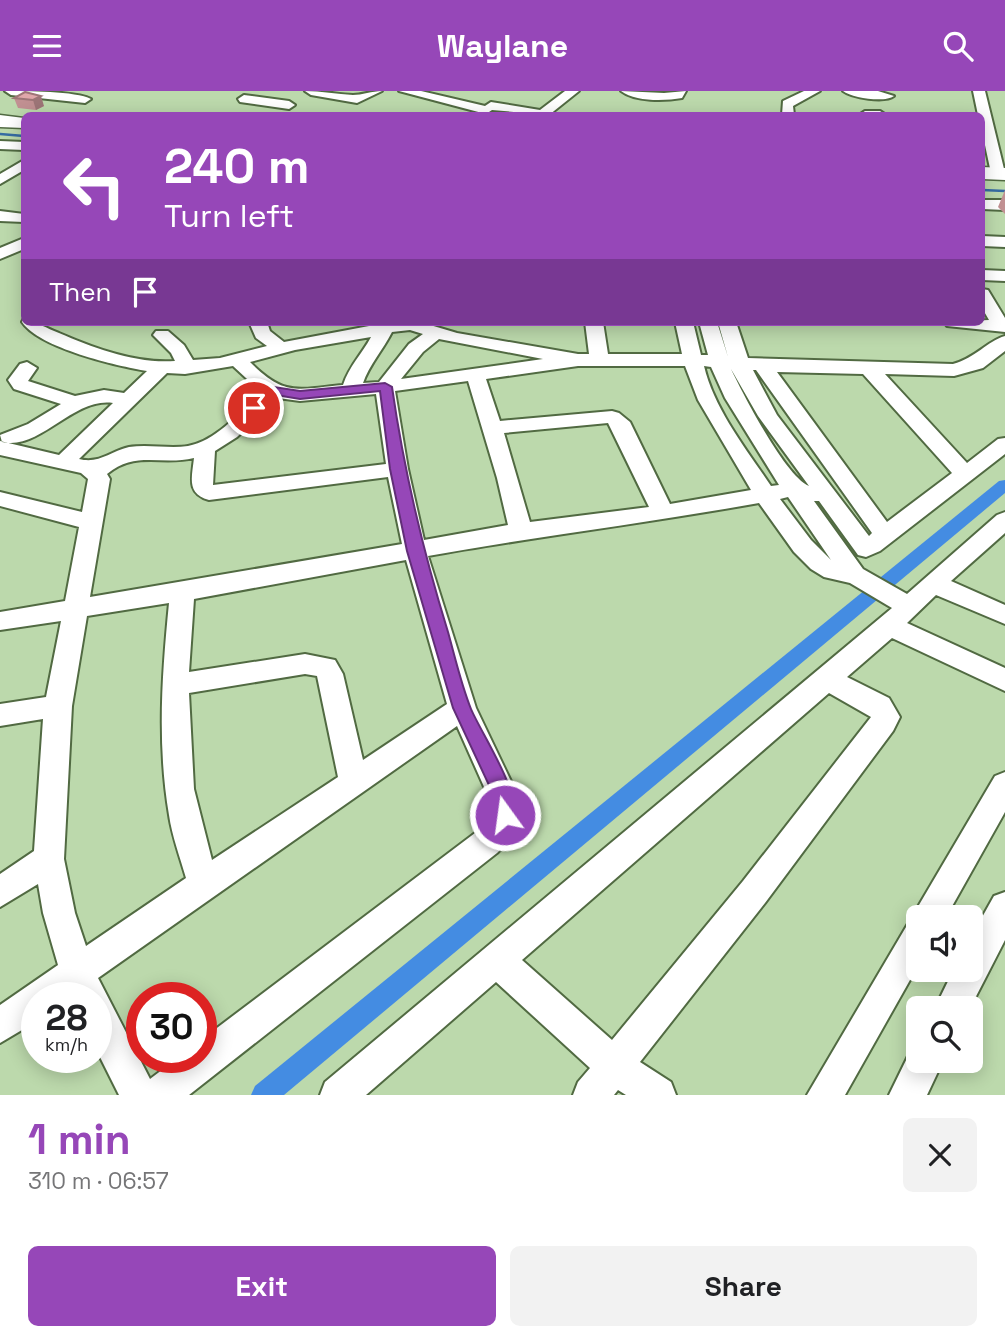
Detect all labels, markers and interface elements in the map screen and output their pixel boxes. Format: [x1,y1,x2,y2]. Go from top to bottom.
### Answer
text: Waylane [437,26,568,66]
icon: menu [28,27,66,65]
icon: search [939,27,977,65]
text: 240 m [164,135,310,197]
icon: left [49,140,140,231]
text: Turn left [164,196,294,236]
icon: arrive [126,273,164,311]
text: Then [49,275,112,309]
pin [224,378,284,438]
icon: arrive [235,389,273,427]
position arrow [468,778,542,852]
map controls [906,905,983,1073]
button: sound [906,905,983,982]
speed limit sign: 30 [126,982,217,1073]
text: 28 [46,996,87,1040]
button: search [906,996,983,1073]
text: km/h [45,1033,88,1056]
text: 1 min [28,1113,131,1166]
button: close [903,1118,977,1192]
text: 310 m · 06:57 [28,1166,169,1196]
button: Exit [28,1246,496,1326]
button: Share [510,1246,977,1326]

